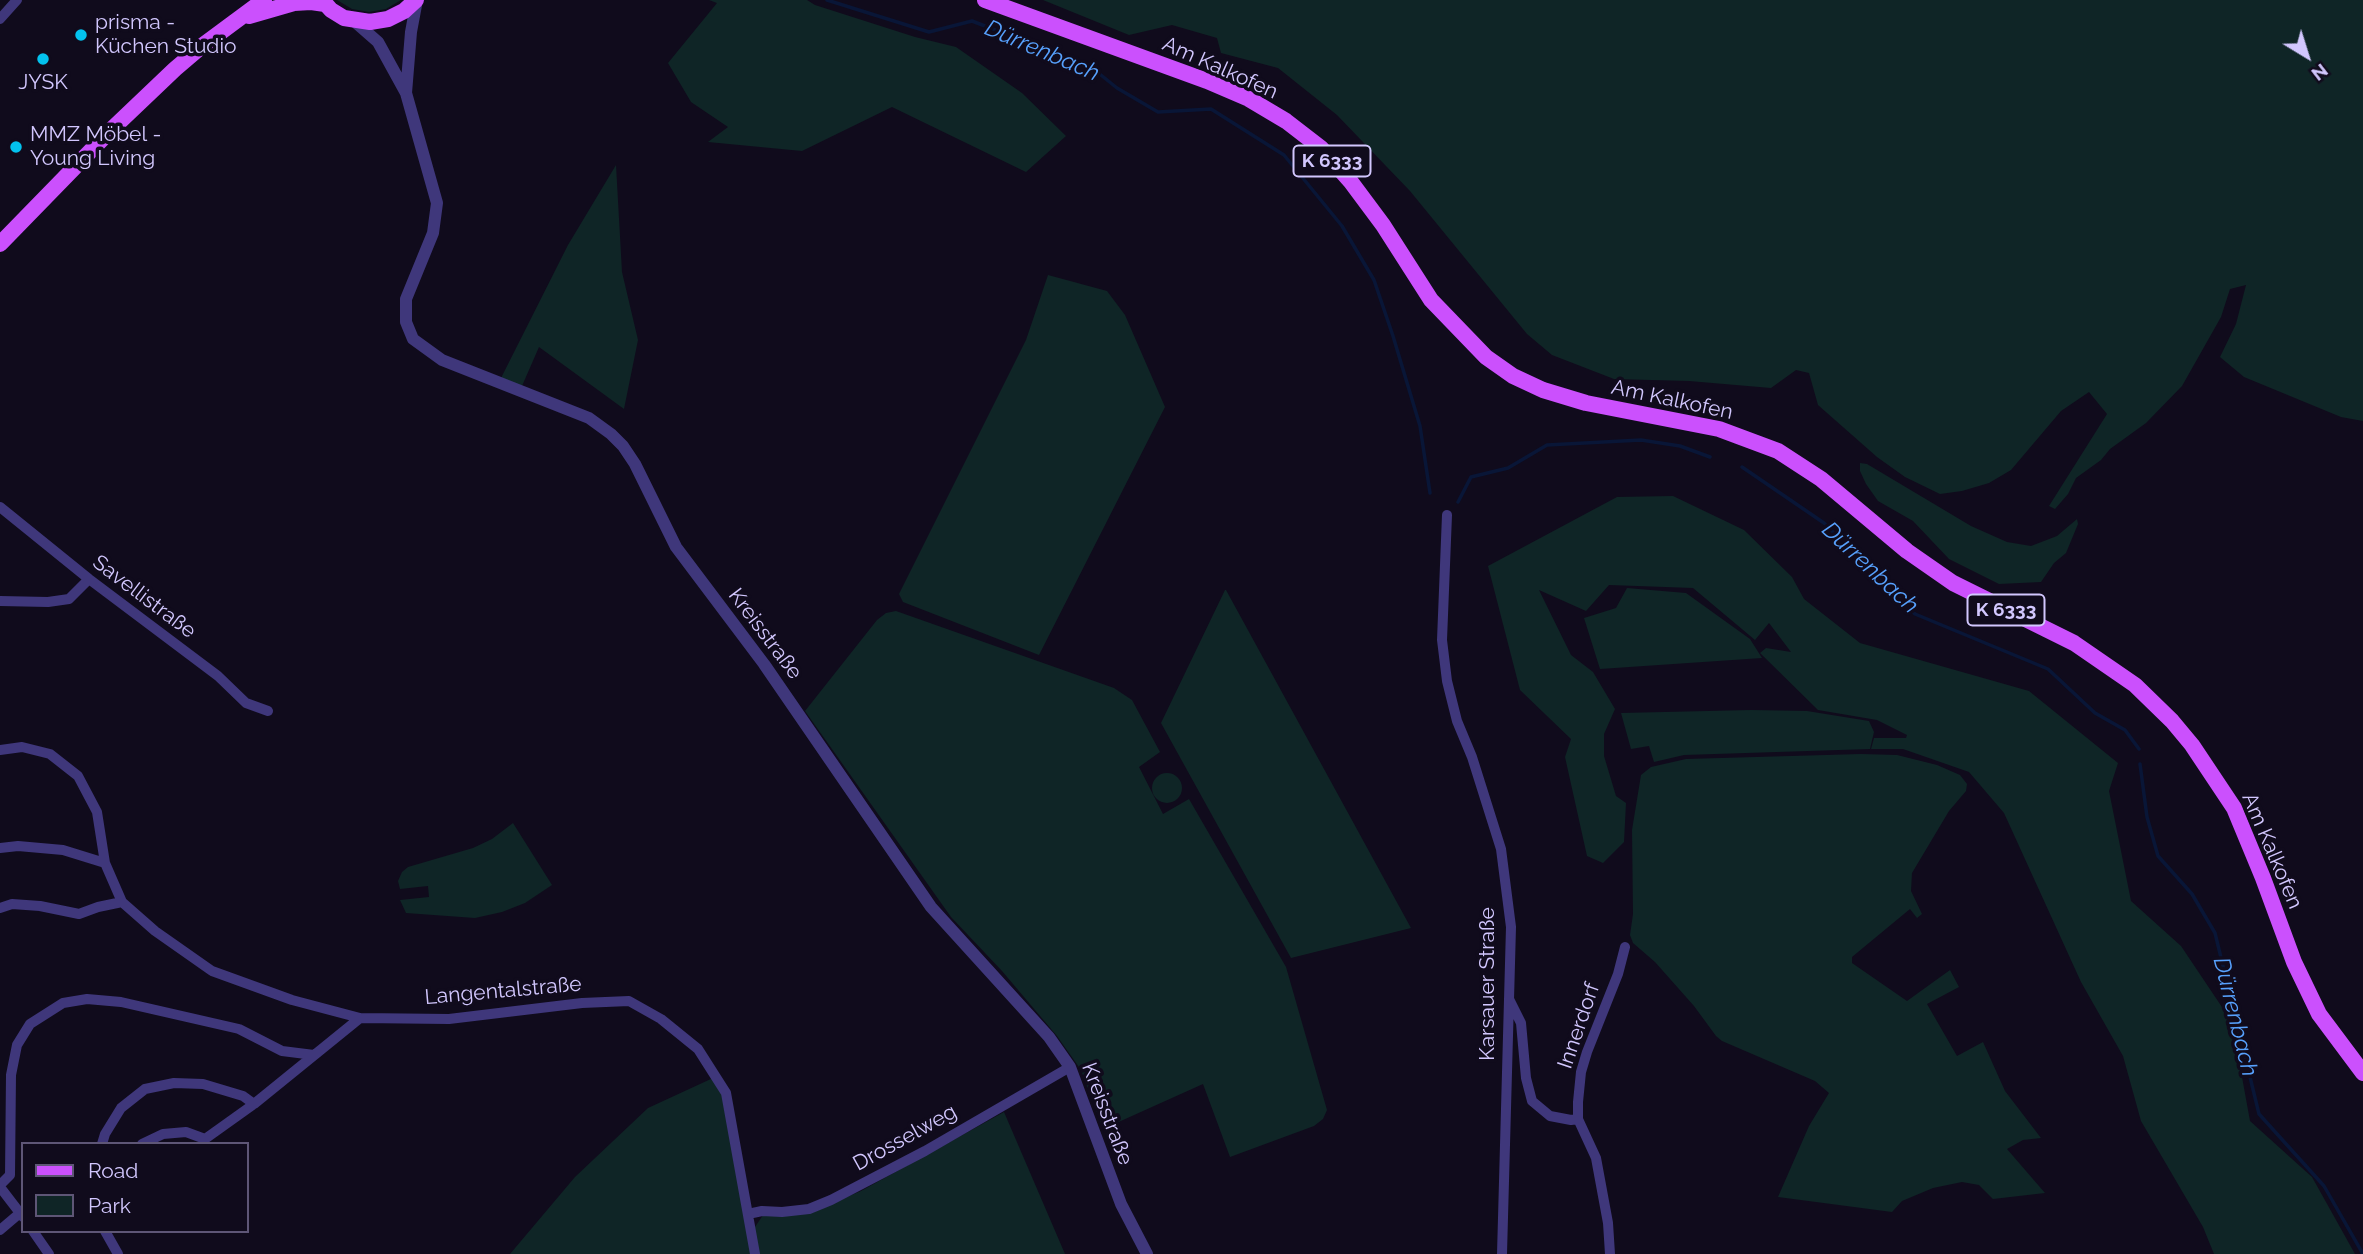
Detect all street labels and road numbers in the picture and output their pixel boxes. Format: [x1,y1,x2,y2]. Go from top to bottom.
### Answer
street label: Am Kalkofen [1158,31,1282,105]
road number: K 6333 [1294,146,1370,176]
street label: Am Kalkofen [1609,375,1735,425]
street label: Savellistraße [87,550,201,644]
street label: Kreisstraße [723,584,807,684]
road number: K 6333 [1968,594,2044,625]
street label: Am Kalkofen [2236,789,2308,913]
street label: Karsauer Straße [1475,907,1501,1061]
street label: Langentalstraße [423,972,583,1010]
street label: Innerdorf [1553,980,1605,1072]
street label: Kreisstraße [1076,1059,1138,1169]
street label: Drosselweg [849,1099,961,1177]

